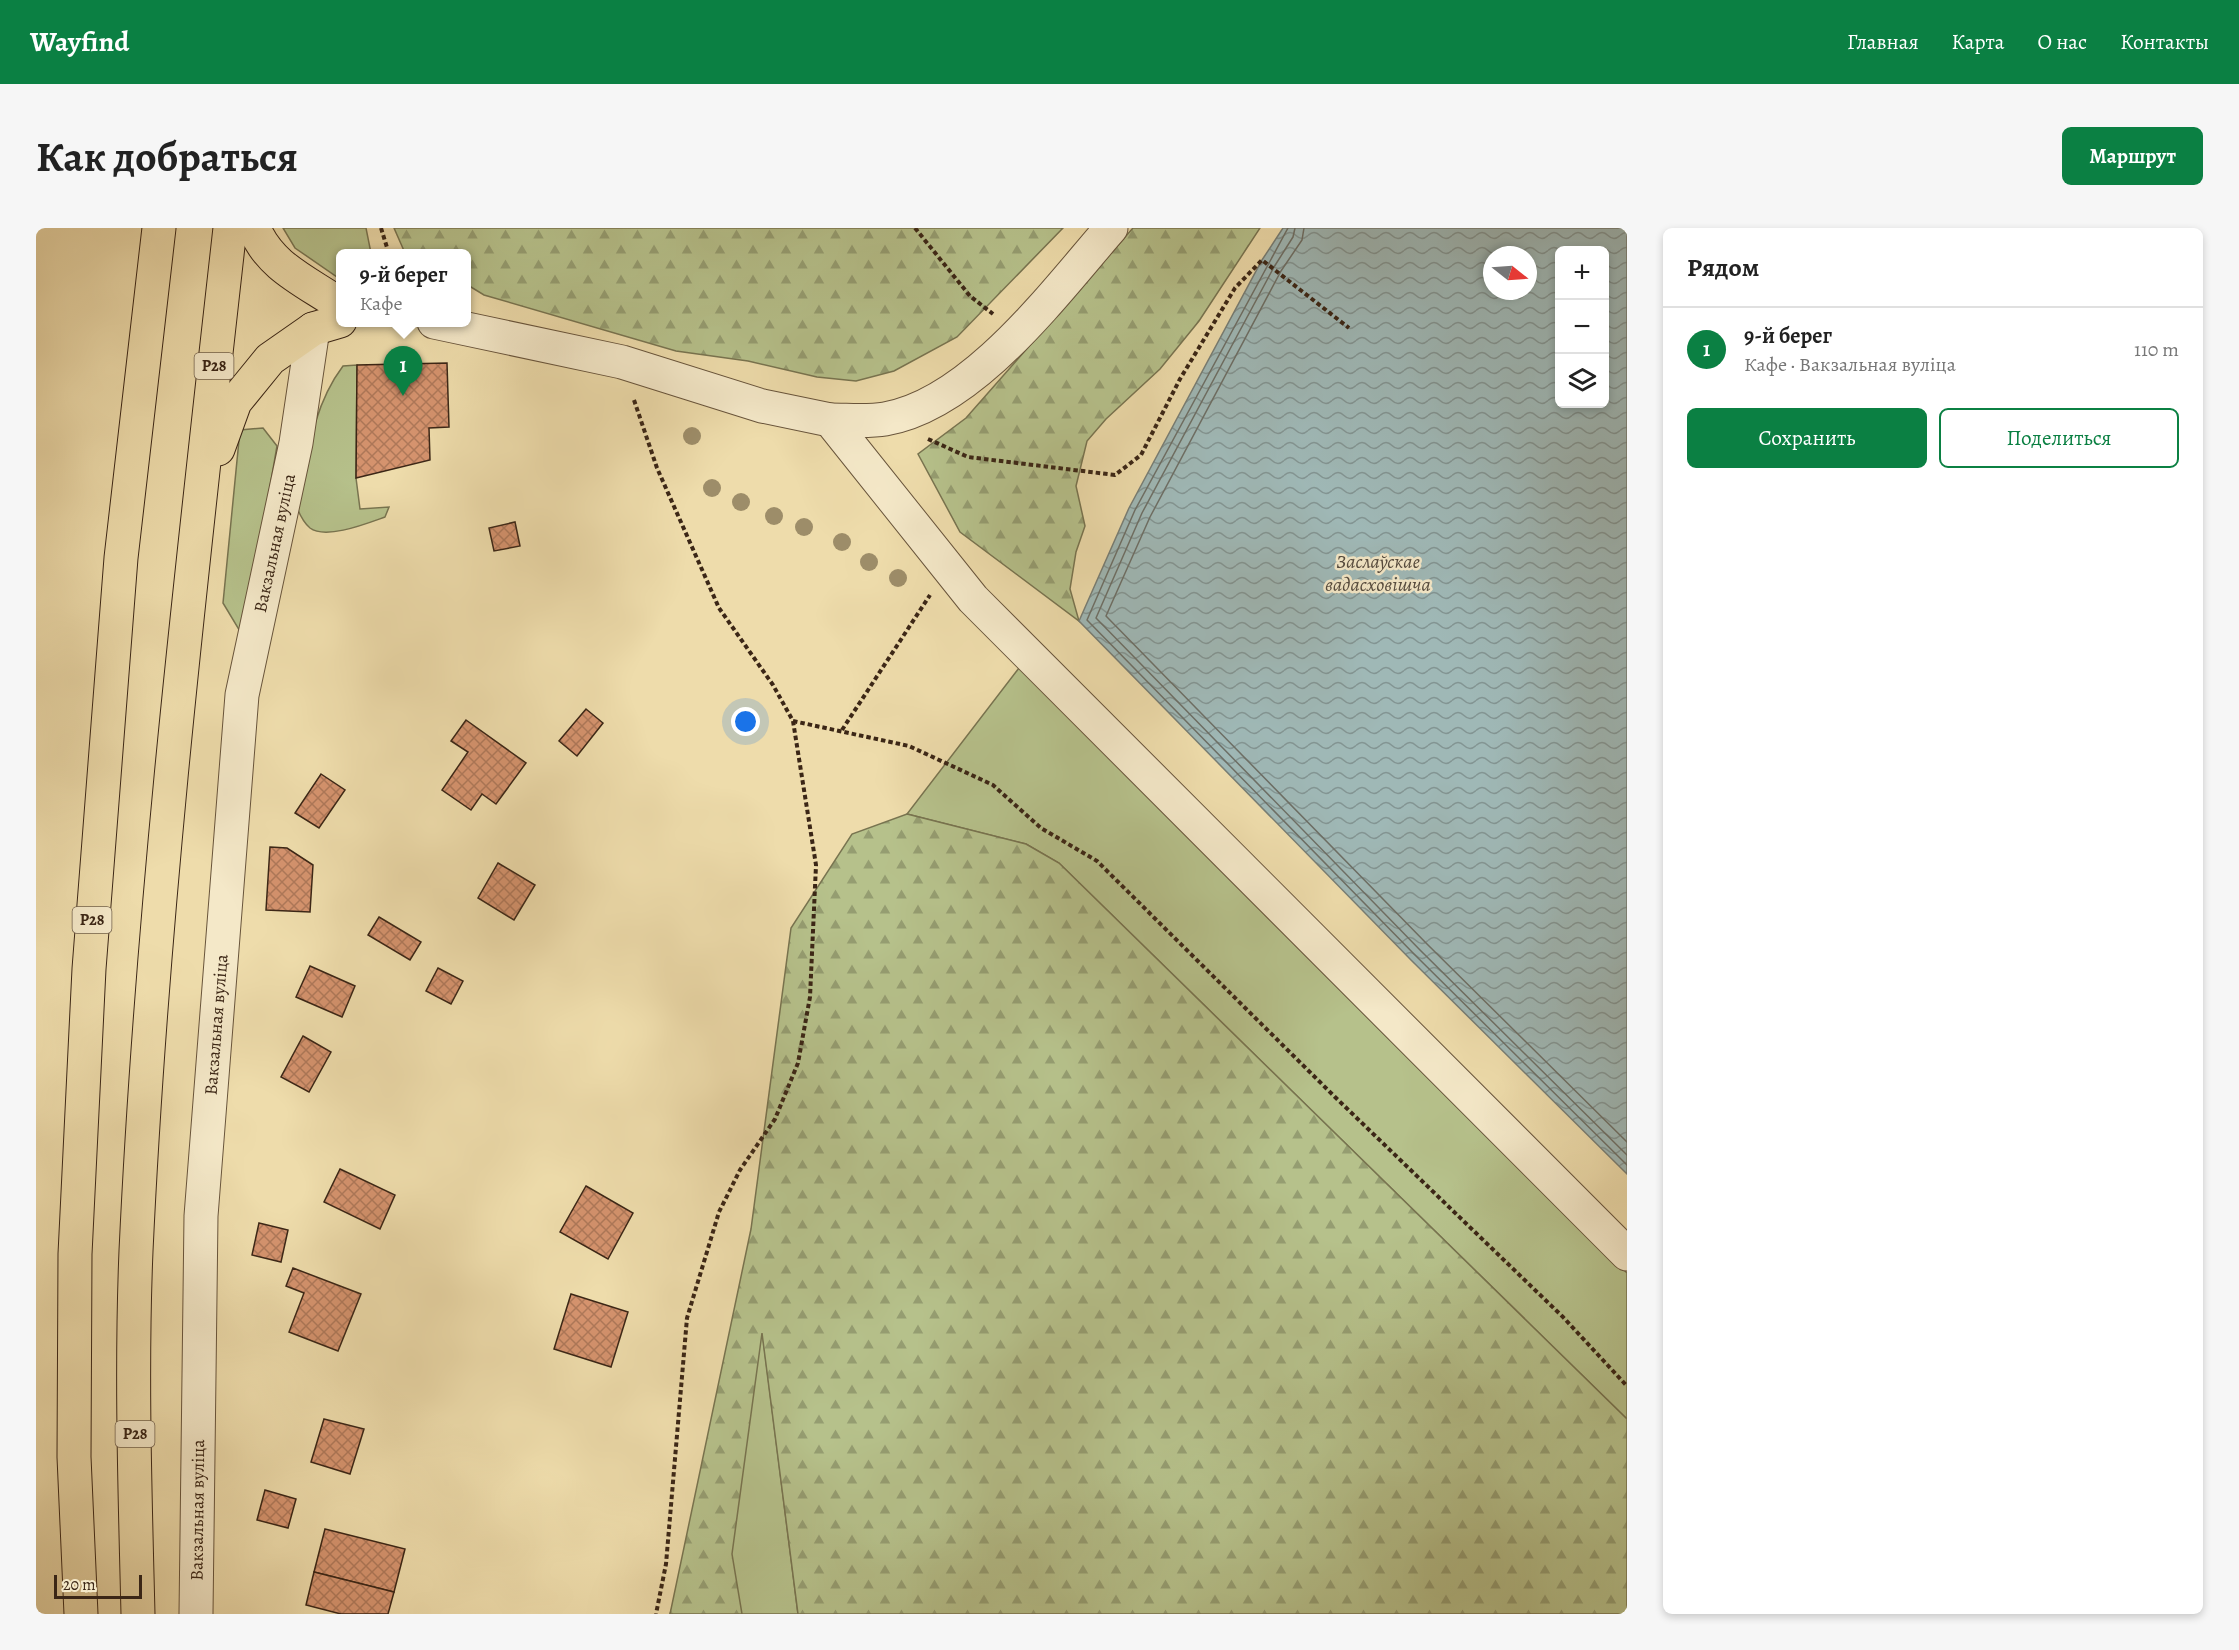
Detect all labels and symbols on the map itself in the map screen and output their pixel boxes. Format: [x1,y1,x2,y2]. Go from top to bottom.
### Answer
north arrow [1483,246,1537,300]
pin: 1 [384,346,422,396]
road number: Р28 [194,353,234,379]
street label: Вакзальная вуліца [248,471,301,615]
water label: Заслаўскае вадасховішча [1325,548,1431,598]
your location [731,707,760,736]
road number: Р28 [72,907,112,933]
street label: Вакзальная вуліца [199,952,234,1096]
road number: Р28 [116,1421,154,1447]
street label: Вакзальная вуліца [184,1438,210,1581]
scale bar [54,1572,142,1600]

